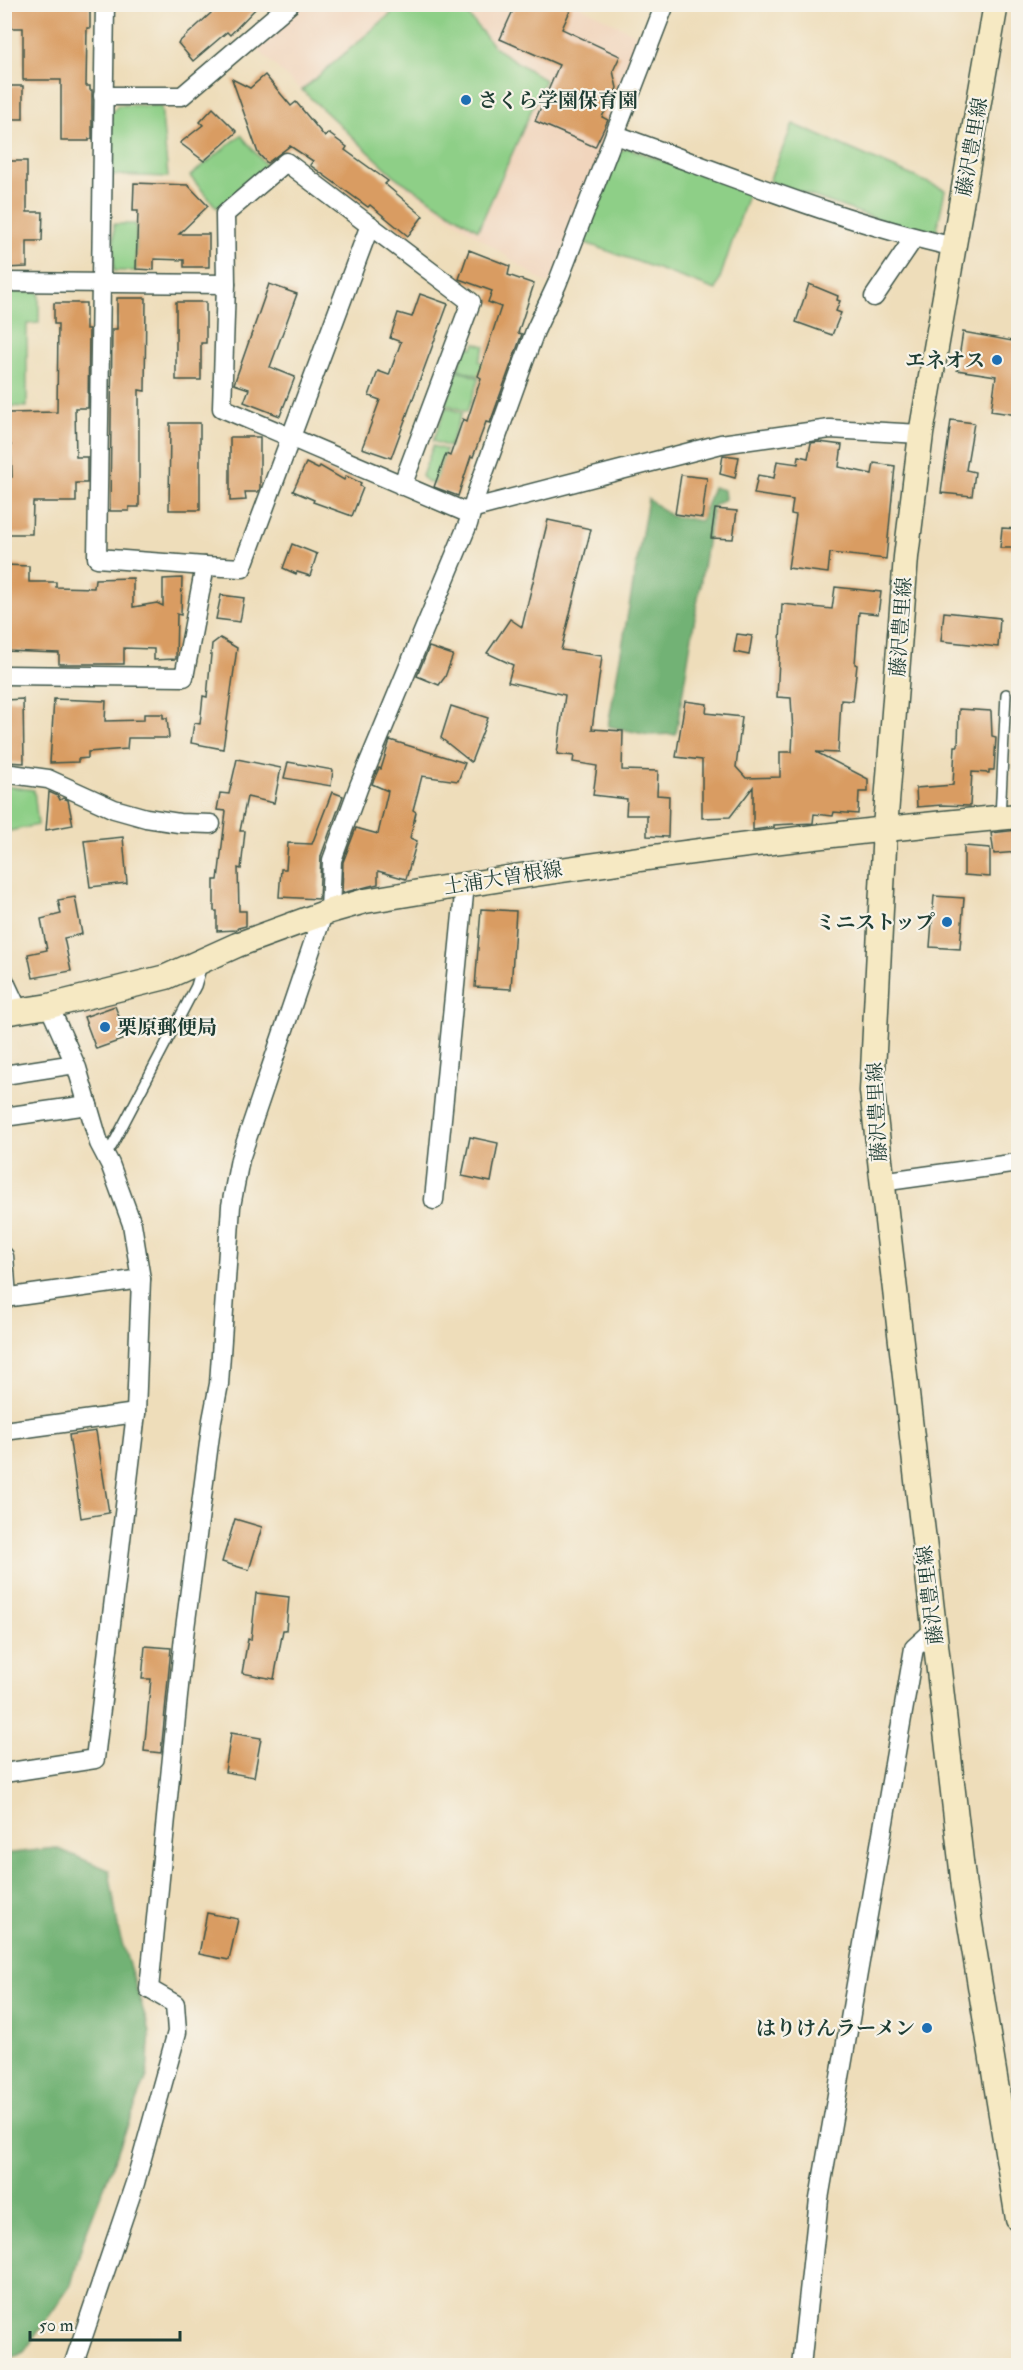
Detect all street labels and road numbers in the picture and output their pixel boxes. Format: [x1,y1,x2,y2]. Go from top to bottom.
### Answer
street label: 藤沢豊里線 [951,96,993,198]
street label: 藤沢豊里線 [885,576,917,678]
street label: 土浦大曽根線 [442,856,564,900]
street label: 藤沢豊里線 [862,1061,892,1163]
street label: 藤沢豊里線 [911,1544,949,1646]

